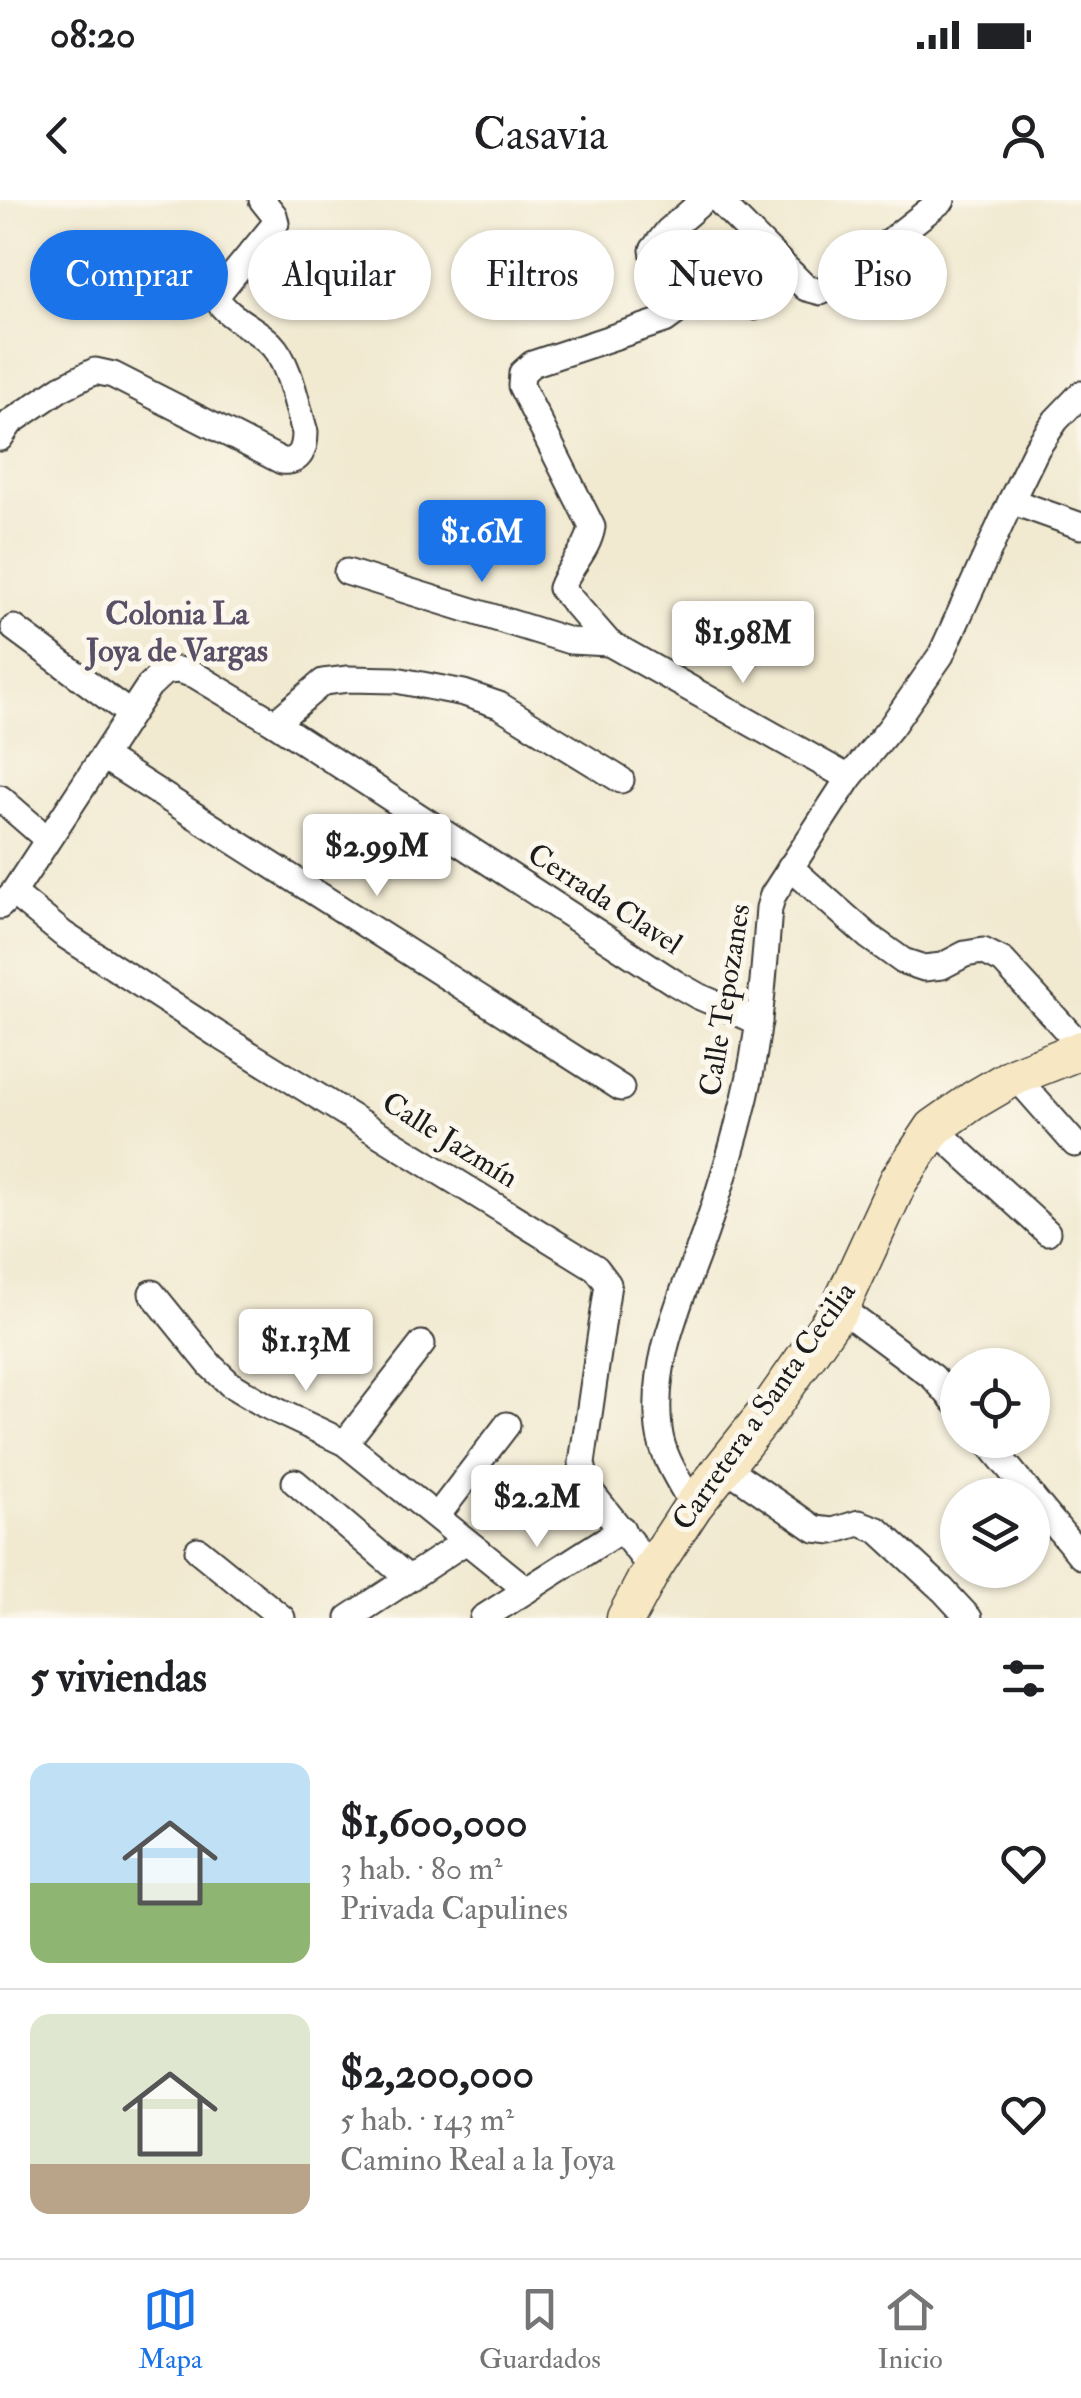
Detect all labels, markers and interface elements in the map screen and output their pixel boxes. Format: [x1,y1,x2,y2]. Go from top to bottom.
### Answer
text: 08:20 [50,11,135,59]
text: Casavia [473,107,608,163]
icon: back [30,108,85,163]
icon: person [996,108,1051,163]
chip: Comprar [30,230,228,320]
chip: Alquilar [248,230,431,320]
chip: Filtros [451,230,614,320]
chip: Nuevo [634,230,798,320]
chip: Piso [818,230,947,320]
pin: $1.6M [412,500,552,585]
text: $1.6M [441,512,523,552]
district label: Colonia La Joya de Vargas [84,594,268,671]
pin: $1.98M [662,601,824,686]
text: $1.98M [694,613,792,653]
pin: $2.99M [296,814,458,899]
text: $2.99M [325,826,429,866]
street label: Cerrada Clavel [521,835,690,963]
street label: Calle Tepozanes [692,901,758,1099]
street label: Calle Jazmín [375,1084,525,1196]
street label: Carretera a Santa Cecilia [664,1274,864,1537]
pin: $1.13M [225,1309,387,1394]
text: $1.13M [261,1321,351,1361]
map controls [940,1348,1050,1588]
button: locate [940,1348,1050,1458]
pin: $2.2M [467,1465,607,1550]
text: $2.2M [493,1477,581,1517]
button: layers [940,1478,1050,1588]
icon: filters [996,1651,1051,1706]
text: 5 viviendas [30,1652,207,1704]
text: $1,600,000 [340,1797,528,1849]
icon: home [110,1803,230,1923]
icon: heart [996,1836,1051,1891]
text: 3 hab. · 80 m² [340,1849,503,1889]
text: Privada Capulines [340,1889,568,1929]
text: $2,200,000 [340,2048,534,2100]
icon: home [110,2054,230,2174]
icon: heart [996,2087,1051,2142]
text: 5 hab. · 143 m² [340,2100,514,2140]
text: Camino Real a la Joya [340,2140,615,2180]
tab: Mapa [138,2282,202,2377]
tab: Guardados [479,2282,601,2377]
tab: Inicio [878,2282,943,2377]

